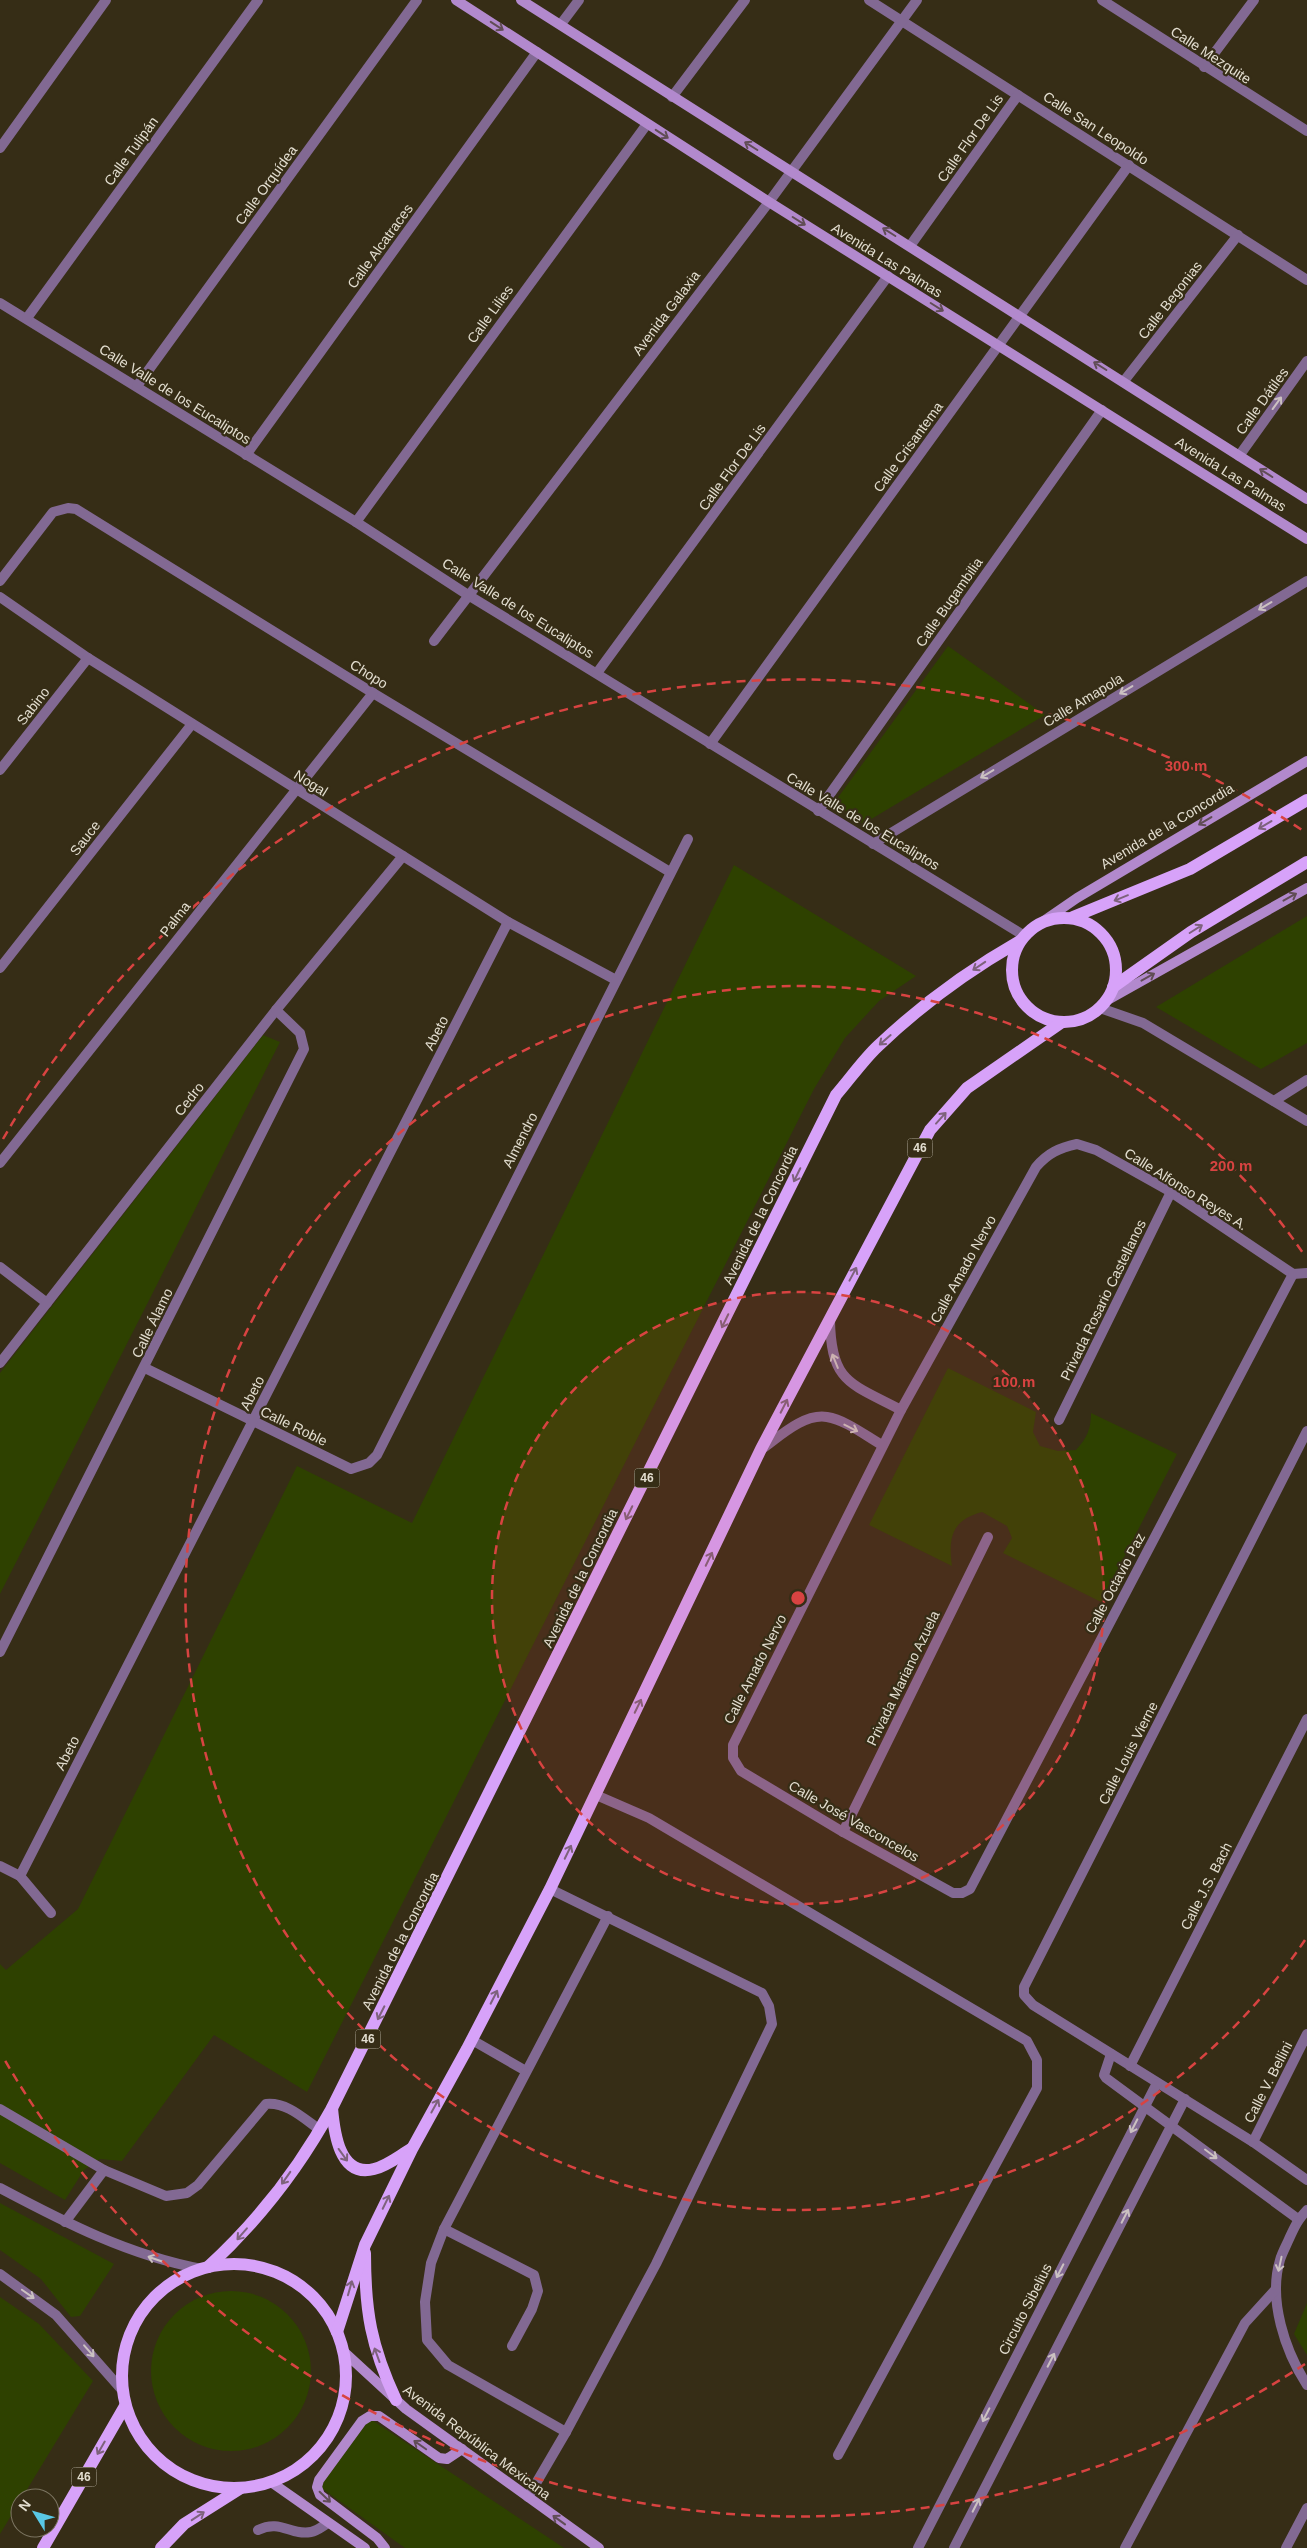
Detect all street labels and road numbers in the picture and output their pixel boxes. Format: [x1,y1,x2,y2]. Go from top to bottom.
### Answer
street label: Calle Mezquite [1168,23,1254,87]
street label: Calle San Leopoldo [1040,88,1152,168]
street label: Calle Flor De Lis [934,91,1006,185]
street label: Calle Tulipán [101,114,161,188]
street label: Calle Orquídea [232,142,300,228]
street label: Calle Alcatraces [344,201,416,291]
street label: Avenida Las Palmas [829,219,945,301]
street label: Calle Begonias [1135,258,1205,342]
street label: Avenida Galaxia [629,267,703,358]
street label: Calle Lilies [464,282,516,346]
street label: Calle Valle de los Eucaliptos [96,341,254,447]
street label: Calle Dátiles [1232,365,1292,437]
street label: Calle Crisantema [870,399,946,495]
street label: Calle Flor De Lis [695,420,769,514]
street label: Avenida Las Palmas [1173,433,1289,515]
street label: Calle Bugambilia [912,554,986,650]
street label: Calle Valle de los Eucaliptos [439,555,597,661]
street label: Chopo [347,656,391,692]
street label: Calle Amapola [1040,670,1126,730]
street label: Sabino [13,684,53,728]
street label: Nogal [291,767,331,799]
street label: Calle Valle de los Eucaliptos [784,769,942,873]
street label: Avenida de la Concordia [1098,780,1237,872]
street label: Sauce [66,817,104,859]
street label: Palma [156,898,194,940]
street label: Abeto [421,1013,452,1053]
street label: Cedro [171,1079,207,1119]
street label: Almendro [499,1109,541,1170]
road number: 46 [908,1138,932,1158]
street label: Avenida de la Concordia [719,1143,801,1287]
street label: Calle Alfonso Reyes A. [1122,1145,1250,1233]
street label: Calle Amado Nervo [927,1212,999,1326]
street label: Privada Rosario Castellanos [1057,1217,1149,1383]
street label: Calle Álamo [128,1285,176,1360]
street label: Abeto [237,1373,268,1413]
street label: Calle Roble [258,1403,330,1449]
road number: 46 [634,1469,660,1488]
street label: Avenida de la Concordia [539,1506,621,1650]
street label: Calle Octavio Paz [1082,1530,1148,1636]
street label: Privada Mariano Azuela [863,1608,943,1748]
street label: Calle Amado Nervo [720,1611,790,1726]
street label: Calle Louis Vierne [1095,1699,1161,1807]
street label: Abeto [52,1733,83,1773]
street label: Calle José Vasconcelos [786,1777,922,1865]
street label: Calle J.S. Bach [1177,1840,1235,1932]
street label: Avenida de la Concordia [358,1869,442,2012]
road number: 46 [356,2030,380,2048]
street label: Calle V. Bellini [1241,2039,1295,2125]
street label: Circuito Sibelius [995,2261,1055,2357]
street label: Avenida República Mexicana [400,2381,554,2503]
road number: 46 [72,2468,96,2486]

